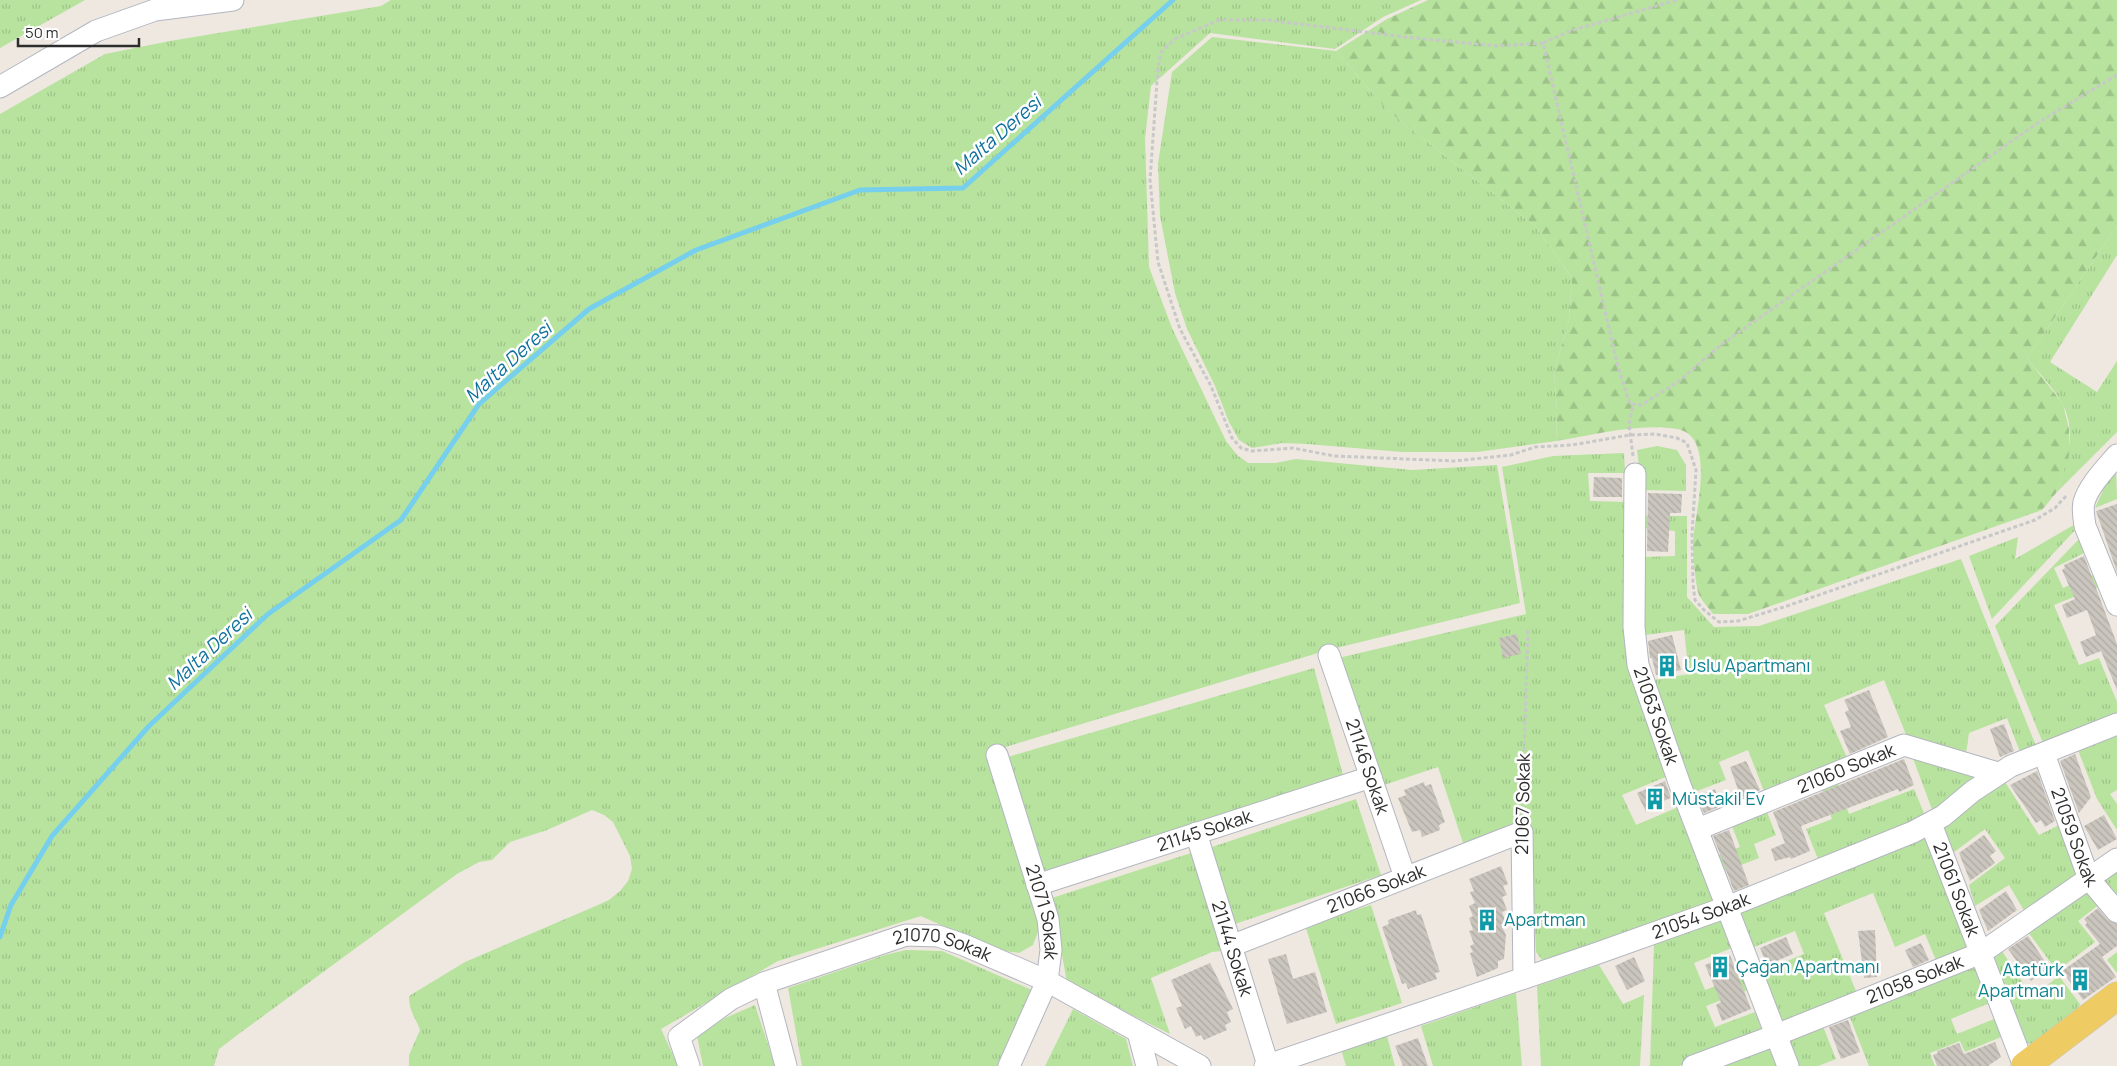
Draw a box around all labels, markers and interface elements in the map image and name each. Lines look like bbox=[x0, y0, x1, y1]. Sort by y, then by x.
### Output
scale bar bbox=[18, 15, 139, 47]
text: 50 m bbox=[25, 22, 59, 43]
water label: Malta Deresi bbox=[947, 88, 1049, 181]
water label: Malta Deresi bbox=[459, 314, 559, 408]
water label: Malta Deresi bbox=[160, 601, 260, 696]
building icon: Uslu Apartmanı bbox=[1654, 653, 1680, 679]
place label: Uslu Apartmanı bbox=[1684, 653, 1811, 677]
street label: 21063 Sokak bbox=[1628, 663, 1685, 769]
street label: 21146 Sokak bbox=[1341, 715, 1396, 818]
street label: 21060 Sokak bbox=[1793, 737, 1899, 798]
street label: 21067 Sokak bbox=[1509, 752, 1535, 855]
street label: 21059 Sokak bbox=[2046, 784, 2104, 892]
building icon: Müstakil Ev bbox=[1642, 786, 1668, 812]
place label: Müstakil Ev bbox=[1672, 786, 1765, 810]
street label: 21145 Sokak bbox=[1154, 803, 1256, 856]
street label: 21061 Sokak bbox=[1928, 838, 1986, 941]
street label: 21066 Sokak bbox=[1323, 858, 1430, 918]
street label: 21071 Sokak bbox=[1021, 861, 1064, 963]
street label: 21054 Sokak bbox=[1648, 886, 1754, 944]
street label: 21144 Sokak bbox=[1207, 897, 1259, 1000]
building icon: Apartman bbox=[1474, 907, 1500, 933]
place label: Apartman bbox=[1504, 907, 1586, 931]
street label: 21070 Sokak bbox=[889, 922, 996, 967]
street label: 21058 Sokak bbox=[1862, 948, 1967, 1009]
building icon: Çağan Apartmanı bbox=[1707, 954, 1733, 980]
place label: Çağan Apartmanı bbox=[1736, 954, 1880, 978]
place label: Atatürk Apartmanı bbox=[1978, 957, 2065, 1002]
building icon: Atatürk Apartmanı bbox=[2067, 967, 2093, 993]

